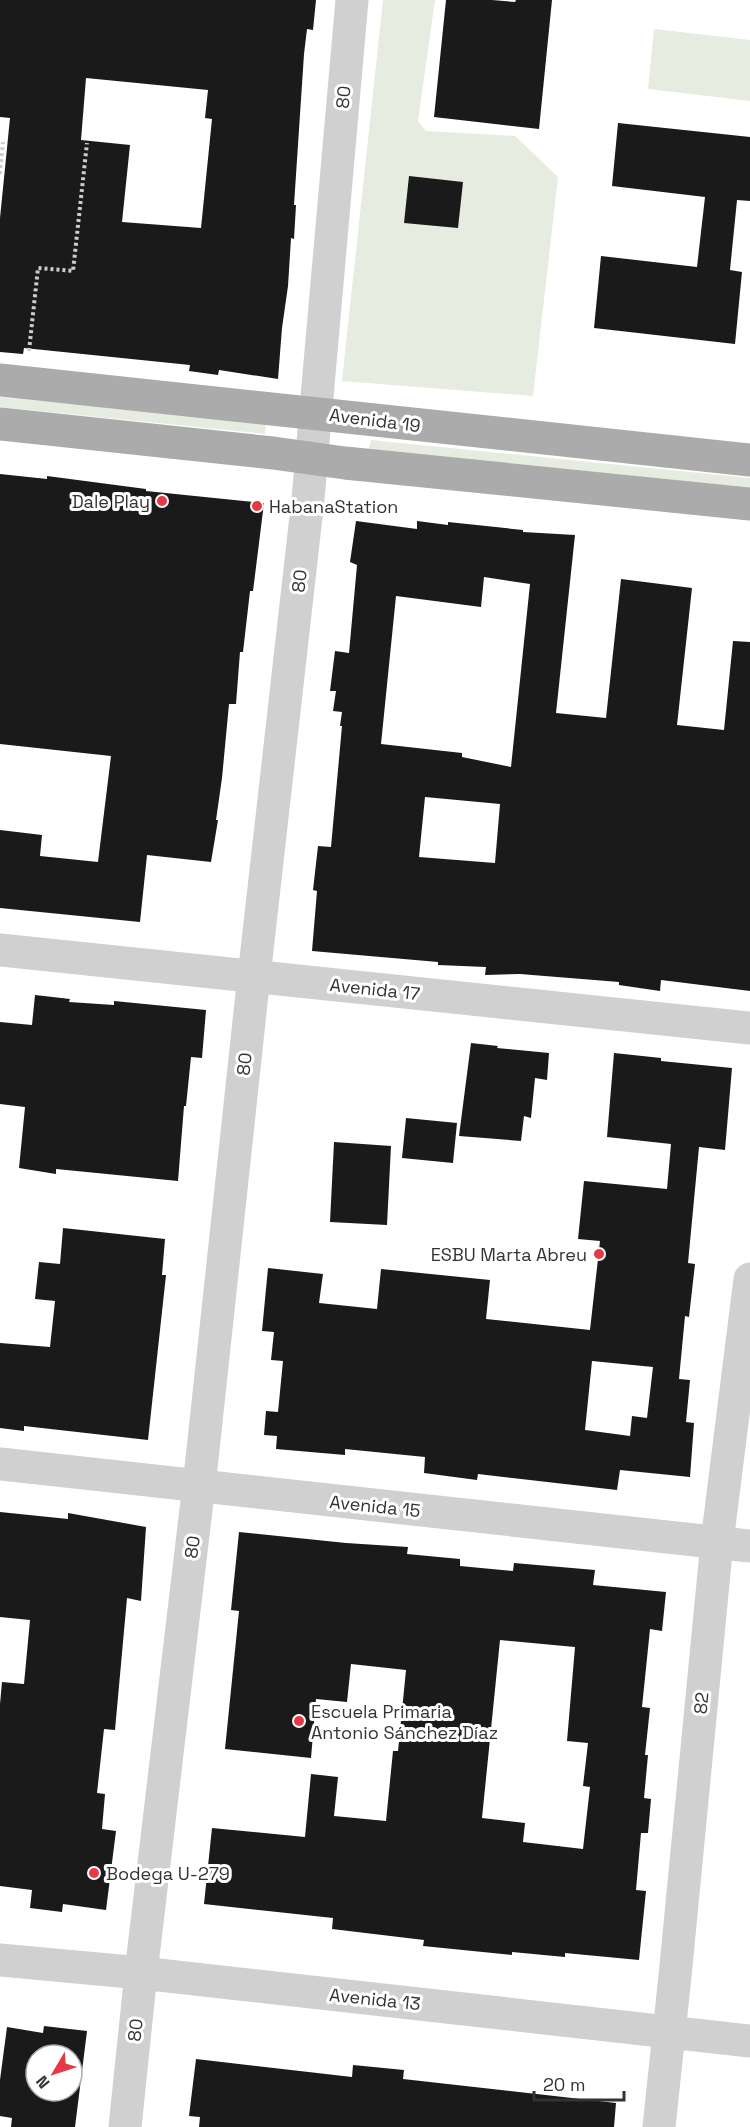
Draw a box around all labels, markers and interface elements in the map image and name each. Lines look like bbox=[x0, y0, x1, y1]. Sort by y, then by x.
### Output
street label: 80 bbox=[331, 85, 355, 109]
street label: Avenida 19 bbox=[328, 403, 422, 437]
place label: Dale Play bbox=[72, 490, 150, 513]
marker: Dale Play bbox=[155, 494, 169, 508]
place label: HabanaStation bbox=[269, 495, 398, 518]
marker: HabanaStation bbox=[250, 499, 264, 513]
street label: 80 bbox=[286, 568, 312, 594]
street label: Avenida 17 bbox=[329, 973, 421, 1005]
street label: 80 bbox=[231, 1051, 257, 1077]
place label: ESBU Marta Abreu bbox=[431, 1243, 587, 1266]
marker: ESBU Marta Abreu bbox=[592, 1247, 606, 1261]
street label: Avenida 15 bbox=[328, 1490, 422, 1522]
street label: 80 bbox=[179, 1534, 205, 1560]
street label: 82 bbox=[689, 1691, 713, 1715]
place label: Escuela Primaria Antonio Sánchez Díaz bbox=[311, 1700, 498, 1744]
marker: Escuela Primaria Antonio Sánchez Díaz bbox=[292, 1714, 306, 1728]
place label: Bodega U-279 bbox=[106, 1862, 230, 1885]
marker: Bodega U-279 bbox=[87, 1866, 101, 1880]
street label: Avenida 13 bbox=[328, 1983, 422, 2015]
street label: 80 bbox=[122, 2017, 148, 2043]
north arrow bbox=[24, 2043, 84, 2103]
scale bar bbox=[534, 2064, 624, 2102]
text: N bbox=[31, 2071, 54, 2093]
text: 20 m bbox=[543, 2073, 586, 2096]

